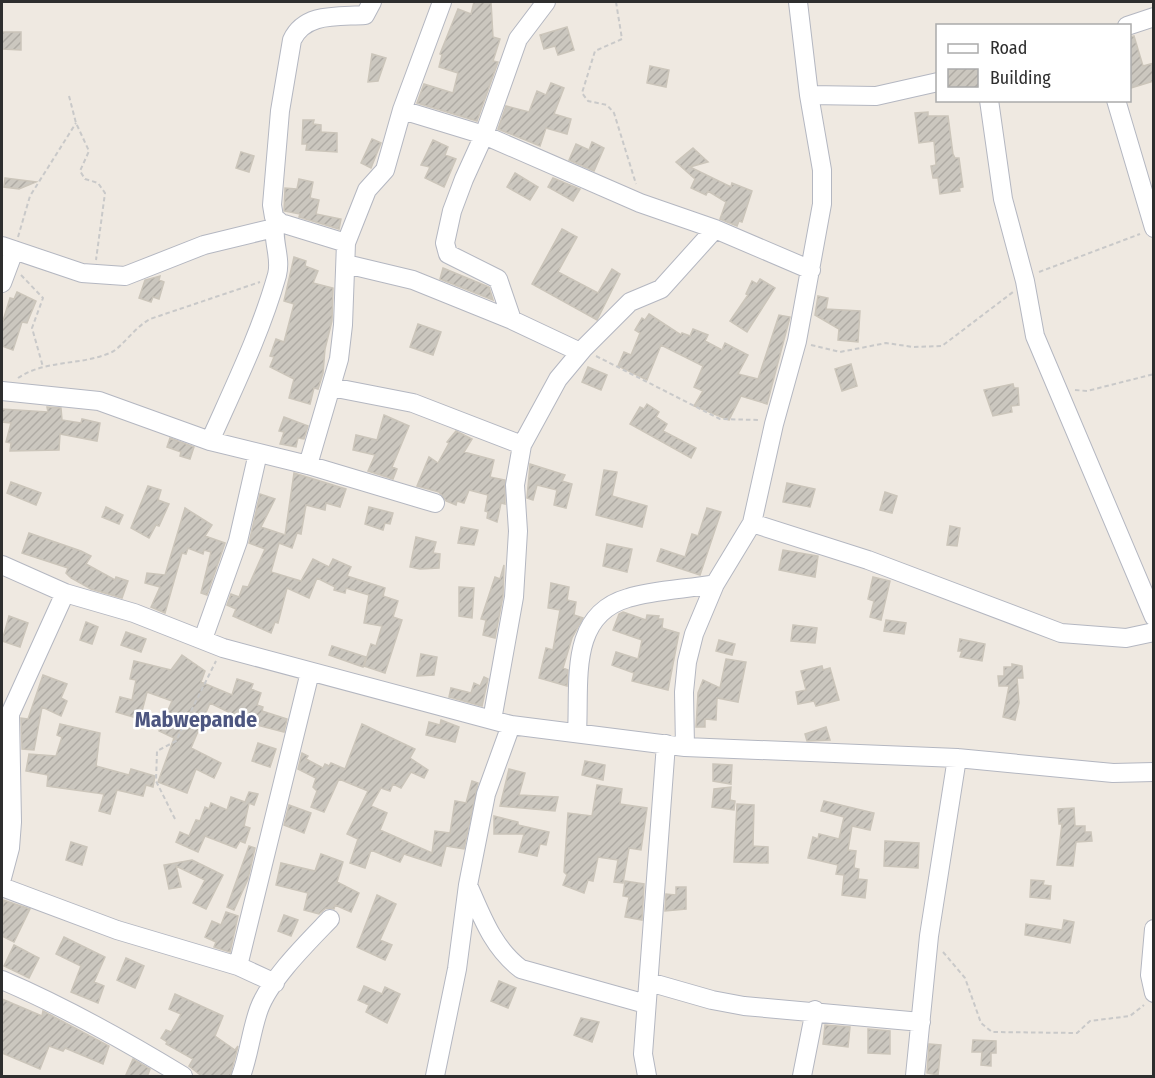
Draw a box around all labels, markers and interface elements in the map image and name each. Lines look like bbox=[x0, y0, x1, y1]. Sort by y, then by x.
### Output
legend bbox=[936, 24, 1131, 102]
text: Road bbox=[990, 37, 1027, 59]
text: Building bbox=[990, 67, 1051, 89]
district label: Mabwepande bbox=[135, 706, 257, 733]

